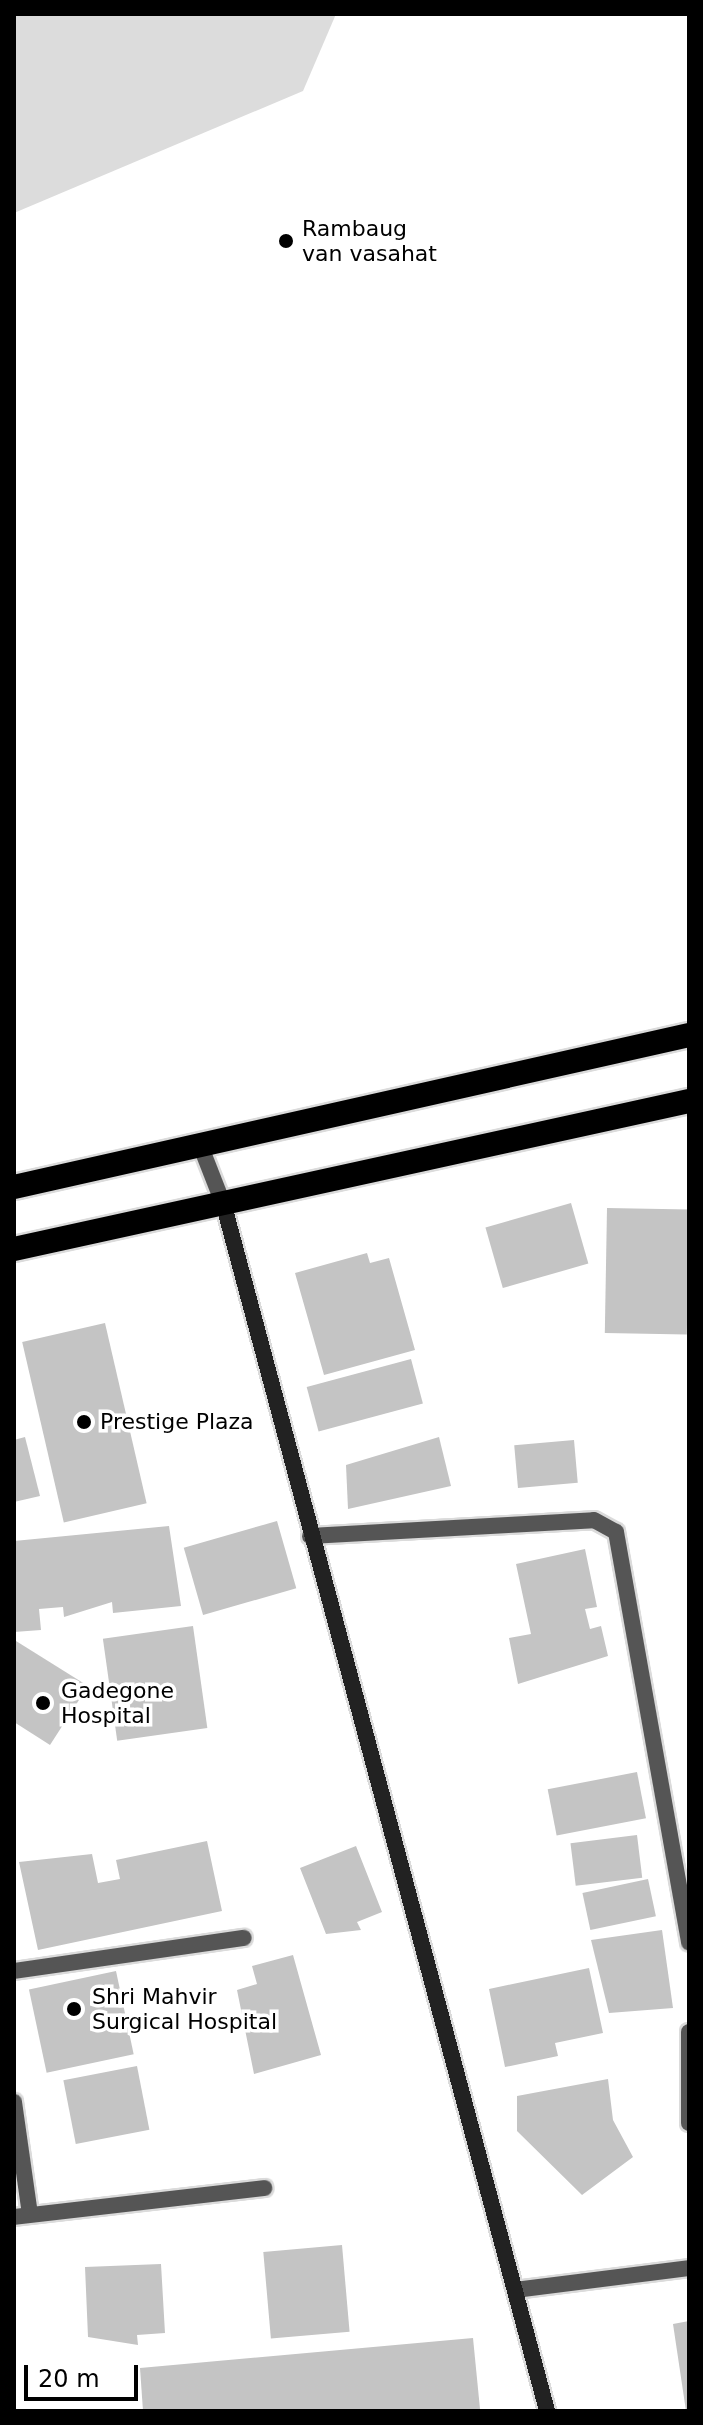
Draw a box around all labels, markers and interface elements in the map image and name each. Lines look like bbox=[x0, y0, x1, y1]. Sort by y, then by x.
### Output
place label: Rambaug van vasahat bbox=[302, 215, 437, 266]
marker: Rambaug van vasahat bbox=[277, 232, 295, 250]
place label: Prestige Plaza bbox=[100, 1409, 254, 1435]
marker: Prestige Plaza bbox=[75, 1413, 93, 1431]
place label: Gadegone Hospital bbox=[61, 1677, 174, 1728]
marker: Gadegone Hospital bbox=[32, 1692, 54, 1714]
place label: Shri Mahvir Surgical Hospital bbox=[92, 1983, 277, 2034]
marker: Shri Mahvir Surgical Hospital bbox=[63, 1998, 85, 2020]
scale bar bbox=[28, 2349, 142, 2399]
text: 20 m bbox=[38, 2365, 100, 2393]

